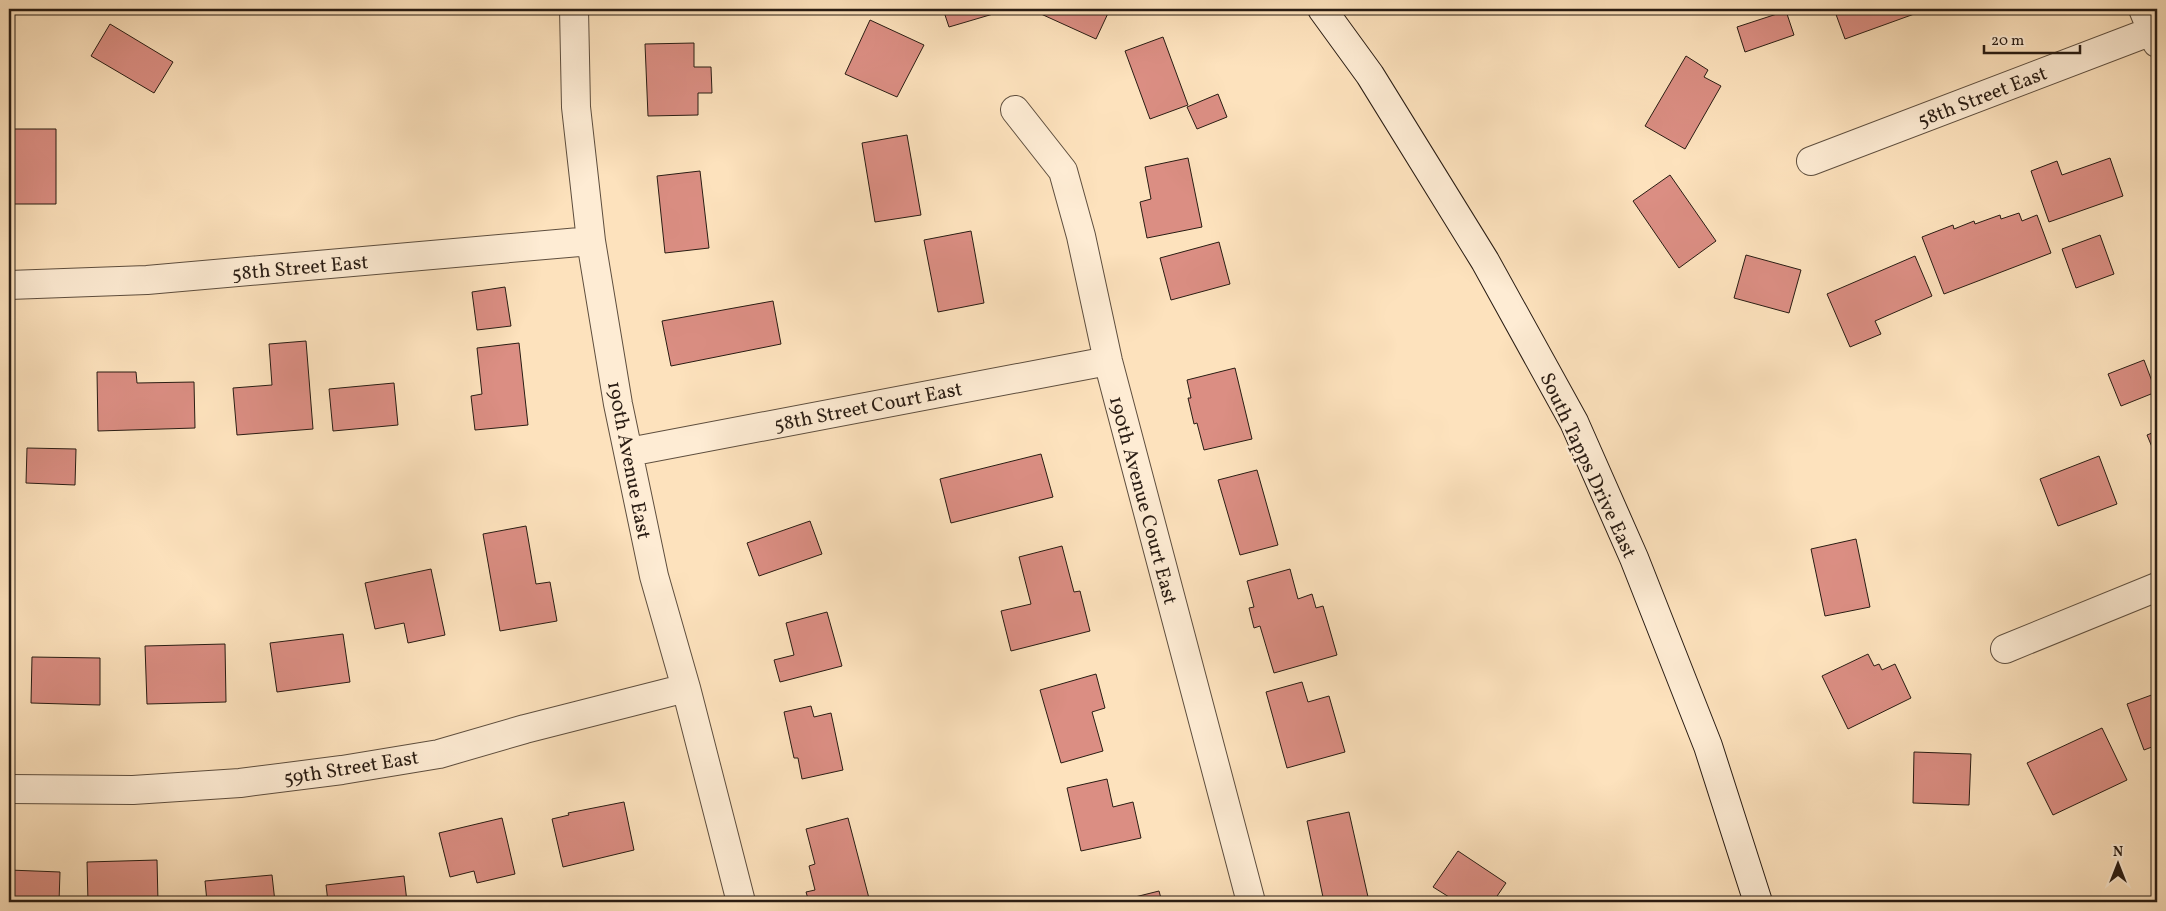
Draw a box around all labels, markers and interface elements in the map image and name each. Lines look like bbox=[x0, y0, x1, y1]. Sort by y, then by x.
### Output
scale bar bbox=[1984, 22, 2080, 54]
text: 20 m bbox=[1991, 31, 2024, 52]
street label: 58th Street East bbox=[1914, 60, 2052, 135]
street label: 58th Street East bbox=[231, 249, 369, 289]
street label: South Tapps Drive East bbox=[1532, 369, 1642, 563]
street label: 58th Street Court East bbox=[772, 376, 965, 440]
street label: 190th Avenue East bbox=[599, 379, 657, 542]
street label: 190th Avenue Court East bbox=[1101, 393, 1183, 608]
street label: 59th Street East bbox=[282, 744, 421, 793]
north arrow bbox=[2094, 838, 2144, 888]
text: N bbox=[2113, 843, 2123, 862]

